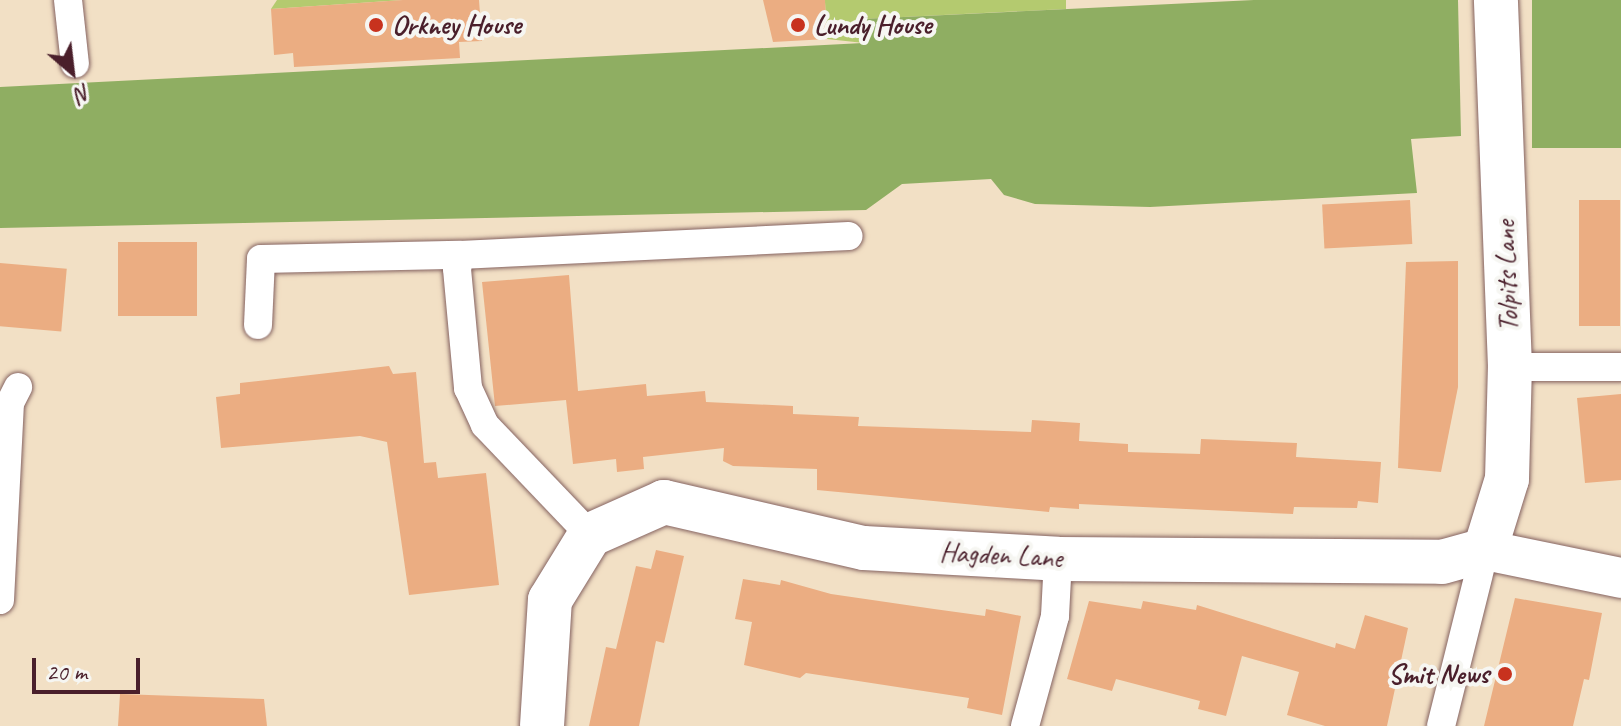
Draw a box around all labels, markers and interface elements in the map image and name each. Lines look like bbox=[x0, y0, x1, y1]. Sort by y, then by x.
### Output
place label: Orkney House bbox=[392, 8, 521, 42]
place label: Lundy House bbox=[814, 8, 931, 42]
marker: Orkney House bbox=[367, 16, 385, 34]
marker: Lundy House bbox=[789, 16, 807, 34]
north arrow bbox=[32, 32, 112, 112]
text: N bbox=[71, 78, 96, 109]
street label: Tolpits Lane bbox=[1488, 219, 1526, 333]
street label: Hagden Lane bbox=[939, 535, 1063, 575]
scale bar bbox=[36, 642, 144, 692]
text: 20 m bbox=[46, 657, 87, 687]
place label: Smit News bbox=[1386, 657, 1489, 691]
marker: Smit News bbox=[1496, 665, 1514, 683]

